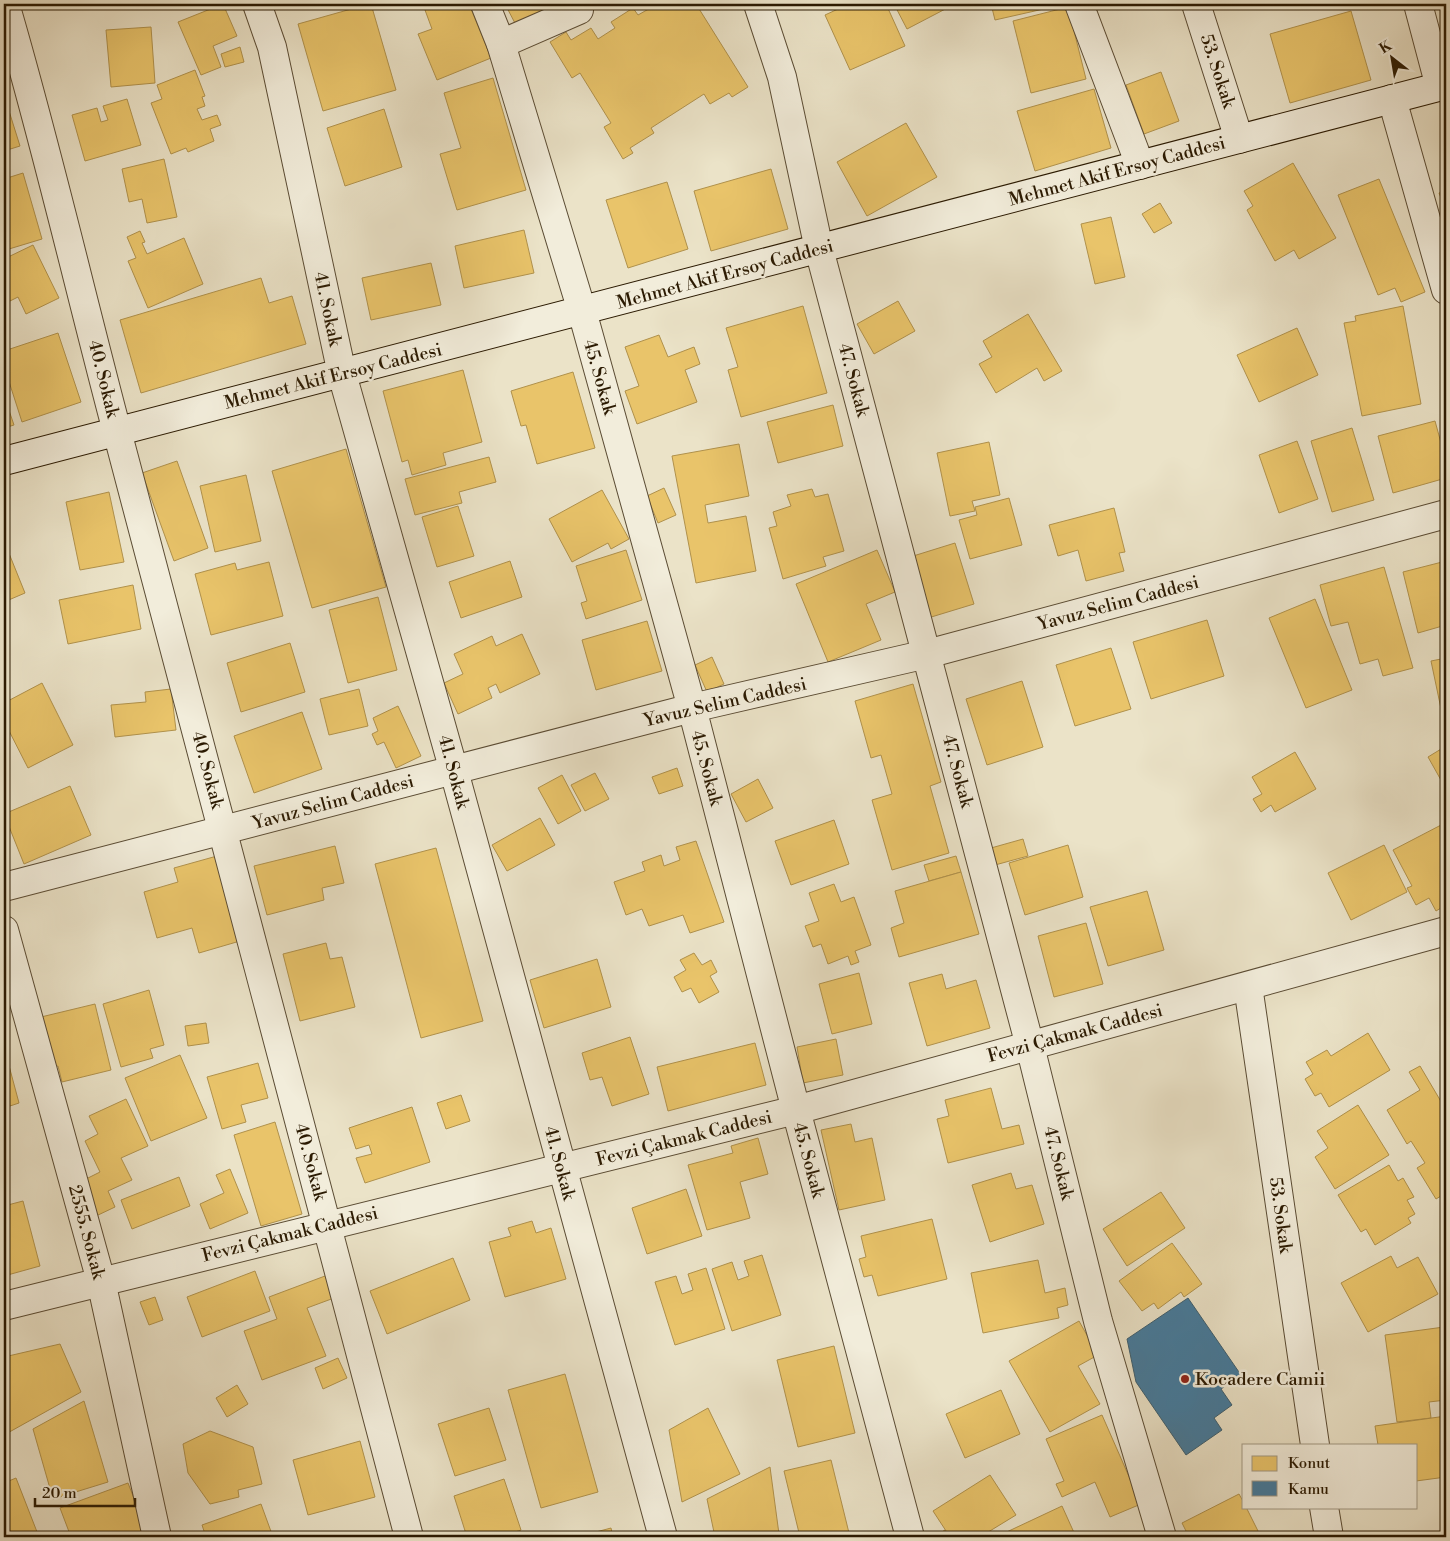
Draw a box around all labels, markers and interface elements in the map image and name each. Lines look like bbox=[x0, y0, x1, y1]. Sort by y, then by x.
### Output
street label: 53. Sokak bbox=[1195, 31, 1241, 113]
north arrow bbox=[1368, 32, 1418, 82]
text: K bbox=[1376, 37, 1396, 58]
street label: Mehmet Akif Ersoy Caddesi bbox=[1006, 131, 1228, 212]
street label: Mehmet Akif Ersoy Caddesi bbox=[614, 234, 836, 315]
street label: 41. Sokak bbox=[308, 270, 347, 350]
street label: 45. Sokak bbox=[578, 337, 622, 419]
street label: 40. Sokak bbox=[83, 338, 125, 422]
street label: Mehmet Akif Ersoy Caddesi bbox=[222, 338, 444, 415]
street label: 47. Sokak bbox=[833, 341, 875, 421]
street label: Yavuz Selim Caddesi bbox=[1034, 571, 1202, 636]
street label: Yavuz Selim Caddesi bbox=[640, 673, 809, 733]
street label: 45. Sokak bbox=[685, 728, 728, 810]
street label: 40. Sokak bbox=[186, 729, 229, 813]
street label: 47. Sokak bbox=[937, 732, 979, 812]
street label: 41. Sokak bbox=[433, 733, 475, 813]
street label: Yavuz Selim Caddesi bbox=[249, 770, 417, 835]
street label: Fevzi Çakmak Caddesi bbox=[985, 999, 1165, 1068]
street label: Fevzi Çakmak Caddesi bbox=[594, 1105, 775, 1171]
street label: 45. Sokak bbox=[787, 1120, 830, 1202]
street label: 40. Sokak bbox=[289, 1121, 332, 1205]
street label: 41. Sokak bbox=[539, 1124, 581, 1204]
street label: 47. Sokak bbox=[1038, 1124, 1079, 1204]
street label: 53. Sokak bbox=[1264, 1176, 1297, 1256]
street label: 2555. Sokak bbox=[63, 1182, 111, 1283]
street label: Fevzi Çakmak Caddesi bbox=[200, 1201, 381, 1267]
place label: Kocadere Camii bbox=[1195, 1368, 1325, 1391]
marker: Kocadere Camii bbox=[1179, 1373, 1191, 1385]
legend bbox=[1242, 1444, 1418, 1508]
text: Konut bbox=[1288, 1454, 1331, 1473]
scale bar bbox=[35, 1476, 135, 1508]
text: Kamu bbox=[1288, 1480, 1329, 1499]
text: 20 m bbox=[42, 1484, 77, 1503]

